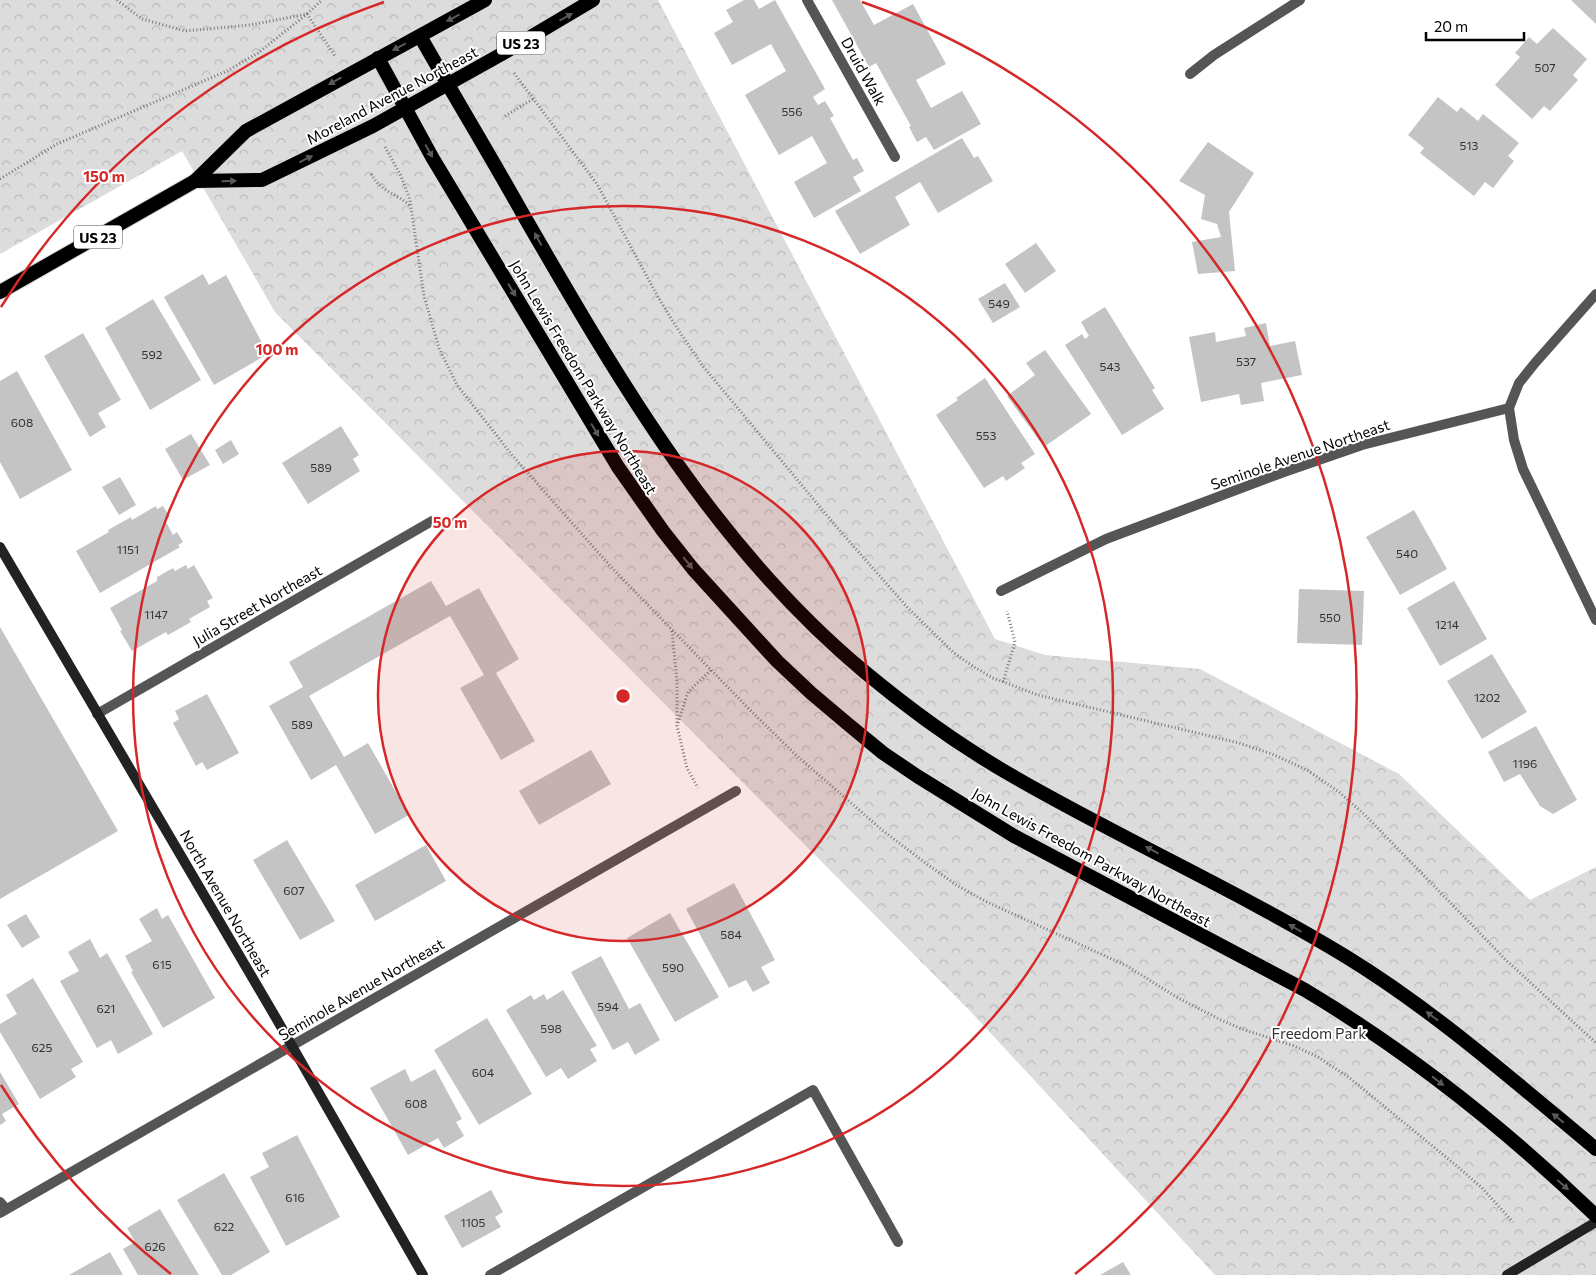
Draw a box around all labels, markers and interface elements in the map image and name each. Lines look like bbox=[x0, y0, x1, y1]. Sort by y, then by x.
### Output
scale bar bbox=[1426, 10, 1524, 42]
one-way arrow bbox=[559, 12, 572, 21]
one-way arrow bbox=[445, 14, 460, 22]
text: 20 m bbox=[1434, 17, 1468, 35]
road number: US 23 bbox=[497, 32, 545, 54]
street label: Druid Walk bbox=[838, 34, 890, 108]
street label: Moreland Avenue Northeast bbox=[303, 42, 481, 148]
one-way arrow bbox=[392, 43, 406, 51]
house number: 507 bbox=[1534, 60, 1556, 74]
one-way arrow bbox=[328, 77, 343, 85]
house number: 556 bbox=[781, 104, 803, 118]
house number: 513 bbox=[1460, 138, 1479, 152]
one-way arrow bbox=[425, 143, 433, 158]
one-way arrow bbox=[299, 155, 313, 163]
text: 150 m bbox=[83, 167, 125, 185]
one-way arrow bbox=[221, 176, 237, 184]
road number: US 23 bbox=[74, 226, 122, 248]
one-way arrow bbox=[533, 232, 542, 245]
street label: John Lewis Freedom Parkway Northeast bbox=[507, 257, 661, 497]
one-way arrow bbox=[507, 284, 516, 297]
house number: 549 bbox=[988, 296, 1010, 310]
text: 100 m bbox=[256, 340, 298, 358]
house number: 592 bbox=[142, 347, 163, 361]
house number: 537 bbox=[1236, 354, 1256, 368]
house number: 543 bbox=[1100, 359, 1121, 373]
house number: 608 bbox=[11, 415, 33, 429]
street label: Seminole Avenue Northeast bbox=[1208, 415, 1392, 493]
one-way arrow bbox=[590, 423, 600, 436]
house number: 553 bbox=[976, 428, 996, 442]
house number: 589 bbox=[310, 460, 332, 474]
text: 50 m bbox=[433, 513, 467, 531]
house number: 1151 bbox=[117, 542, 139, 556]
house number: 540 bbox=[1396, 546, 1418, 560]
one-way arrow bbox=[683, 556, 694, 569]
street label: Julia Street Northeast bbox=[189, 561, 325, 649]
house number: 1147 bbox=[144, 607, 168, 621]
house number: 550 bbox=[1319, 610, 1341, 624]
house number: 1214 bbox=[1435, 617, 1459, 631]
centre of rings bbox=[614, 687, 632, 705]
house number: 1202 bbox=[1474, 690, 1500, 704]
house number: 589 bbox=[291, 717, 313, 731]
house number: 1196 bbox=[1513, 756, 1537, 770]
street label: John Lewis Freedom Parkway Northeast bbox=[970, 784, 1214, 930]
street label: North Avenue Northeast bbox=[177, 826, 275, 980]
one-way arrow bbox=[1145, 846, 1160, 854]
house number: 607 bbox=[283, 883, 305, 897]
one-way arrow bbox=[1289, 923, 1302, 932]
house number: 584 bbox=[720, 927, 742, 941]
street label: Seminole Avenue Northeast bbox=[275, 934, 447, 1044]
house number: 615 bbox=[152, 957, 172, 971]
house number: 590 bbox=[662, 960, 684, 974]
house number: 594 bbox=[597, 999, 619, 1013]
house number: 621 bbox=[96, 1001, 116, 1015]
one-way arrow bbox=[1425, 1011, 1439, 1021]
house number: 598 bbox=[540, 1021, 562, 1035]
park label: Freedom Park bbox=[1272, 1024, 1366, 1042]
house number: 625 bbox=[32, 1040, 52, 1054]
house number: 604 bbox=[472, 1065, 494, 1079]
one-way arrow bbox=[1431, 1076, 1444, 1087]
house number: 608 bbox=[405, 1096, 427, 1110]
one-way arrow bbox=[1552, 1112, 1565, 1123]
one-way arrow bbox=[1556, 1179, 1569, 1190]
house number: 616 bbox=[285, 1190, 305, 1204]
house number: 1105 bbox=[461, 1215, 486, 1229]
house number: 622 bbox=[214, 1219, 235, 1233]
house number: 626 bbox=[144, 1239, 166, 1253]

